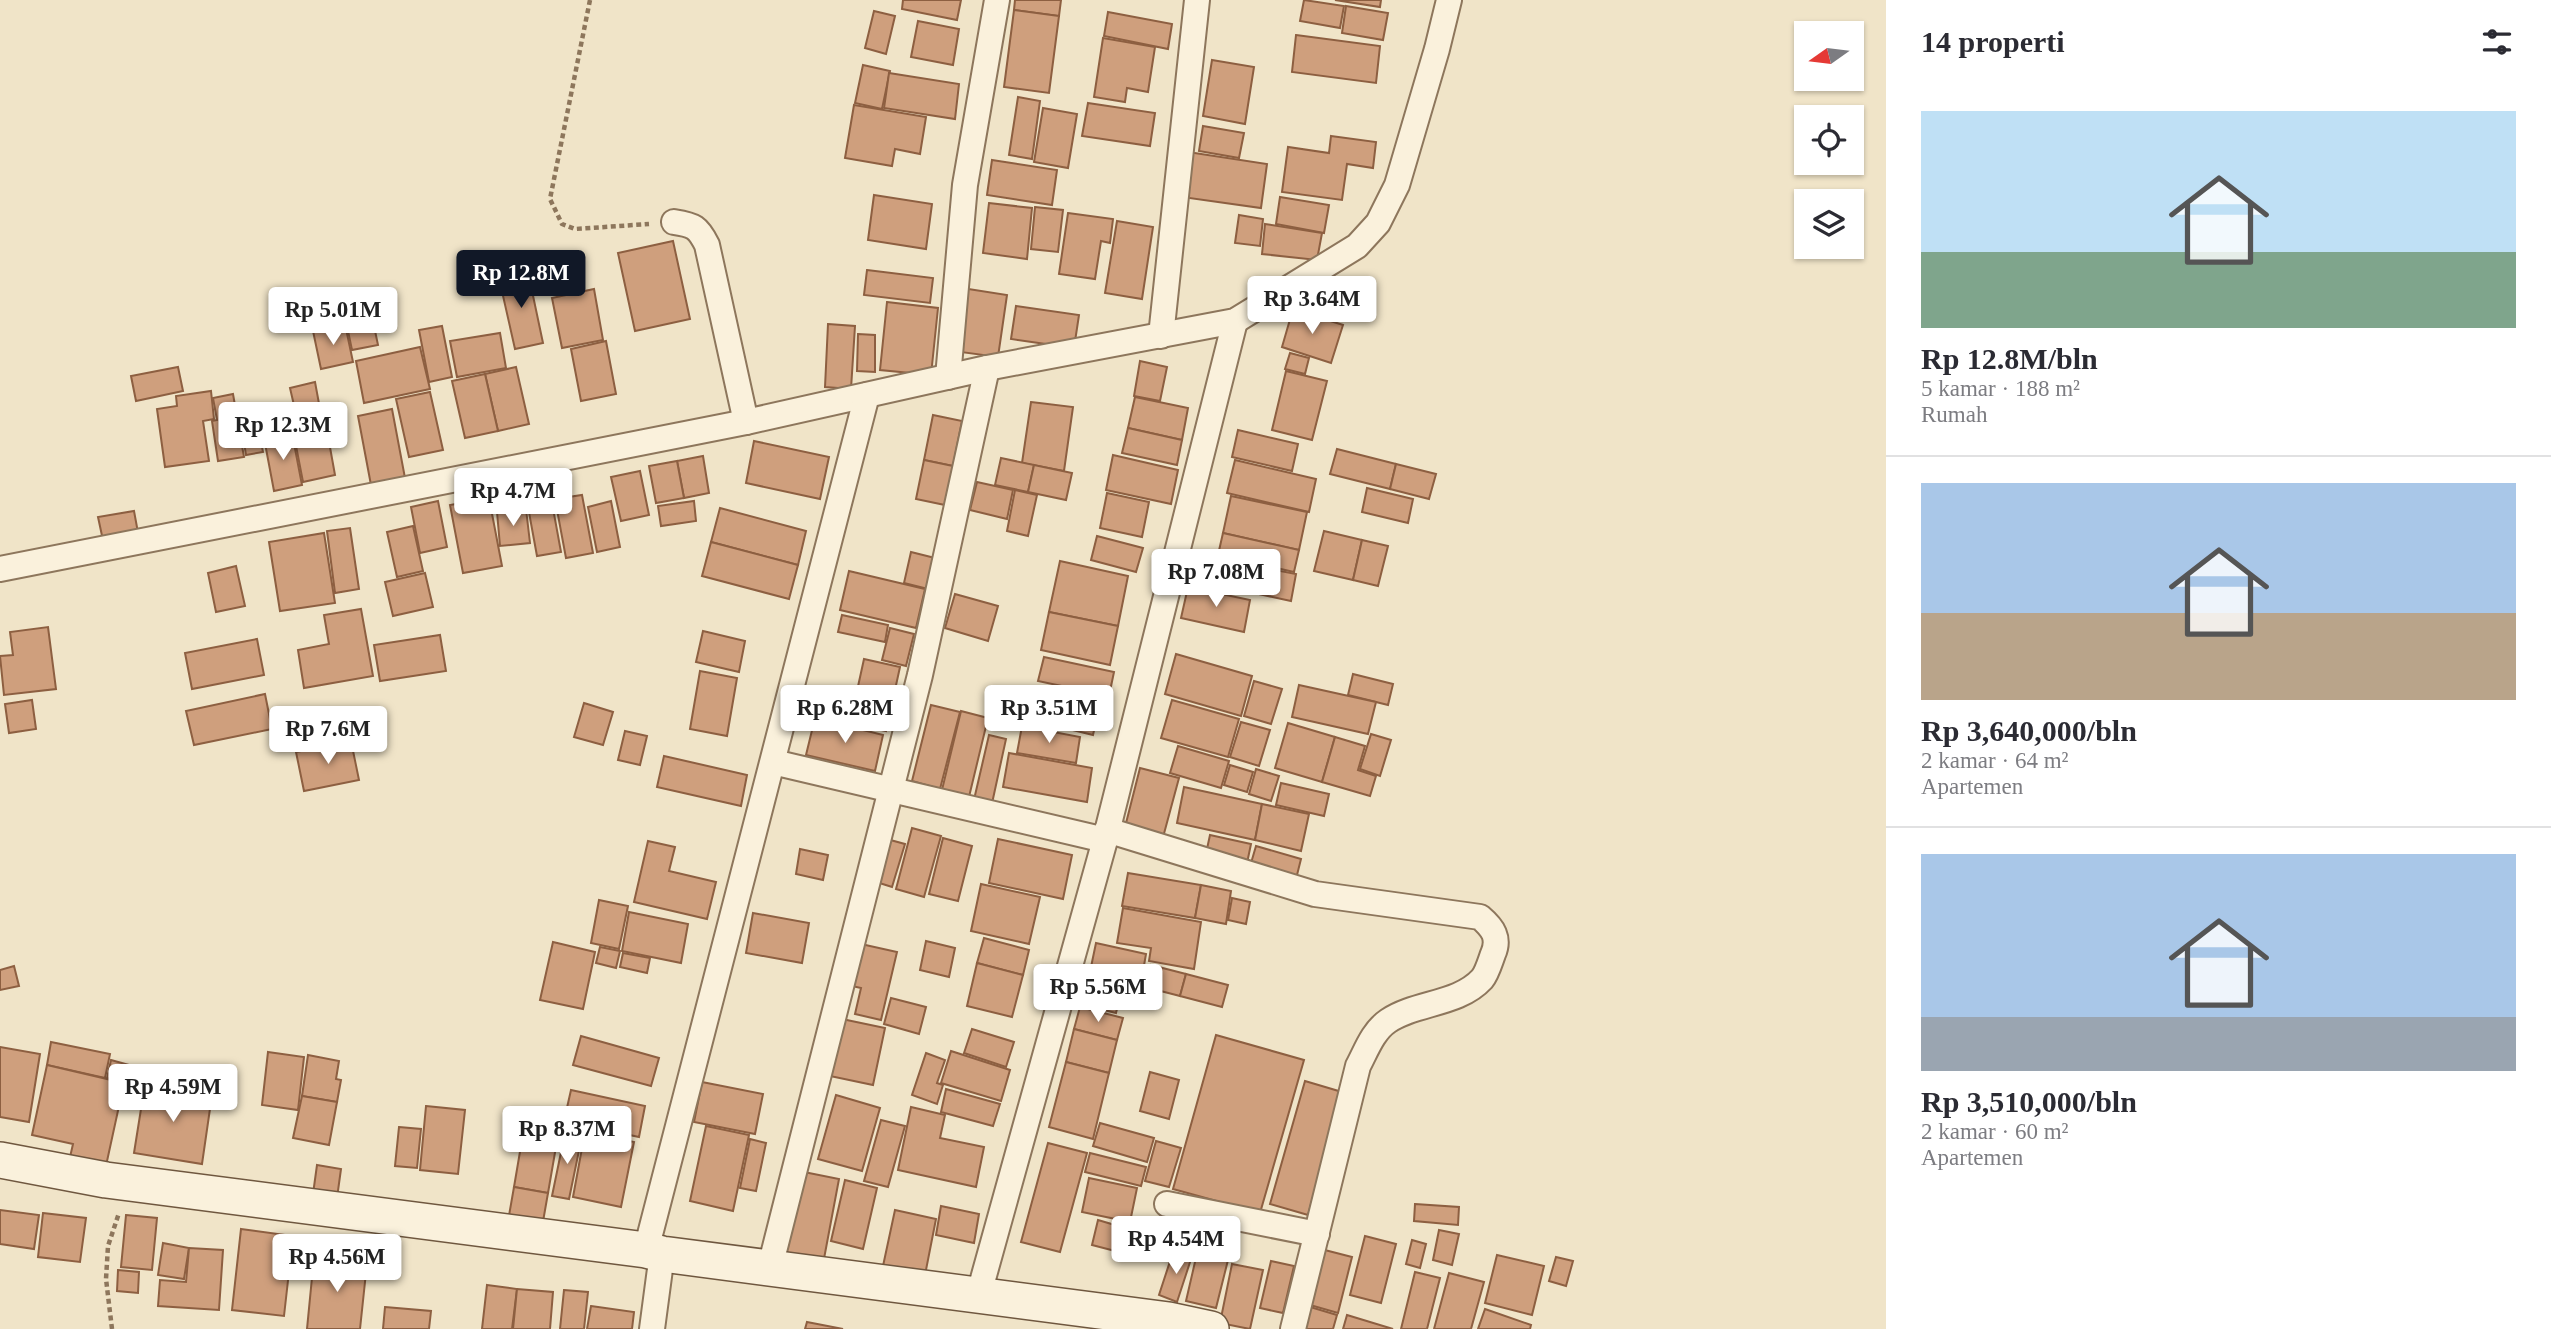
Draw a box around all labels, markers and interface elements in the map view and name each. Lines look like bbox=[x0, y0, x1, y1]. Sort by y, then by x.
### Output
north arrow bbox=[1794, 21, 1864, 91]
map controls bbox=[1794, 21, 1864, 259]
icon: filters bbox=[2478, 23, 2516, 61]
text: 14 properti bbox=[1921, 25, 2065, 58]
button: locate bbox=[1794, 105, 1864, 175]
icon: home bbox=[2156, 157, 2282, 283]
button: layers bbox=[1794, 189, 1864, 259]
pin: Rp 12.8M bbox=[449, 250, 593, 310]
text: Rp 12.8M bbox=[472, 260, 570, 285]
pin: Rp 3.64M bbox=[1240, 276, 1384, 336]
text: Rp 3.64M bbox=[1263, 286, 1361, 311]
pin: Rp 5.01M bbox=[261, 288, 405, 347]
text: Rp 5.01M bbox=[284, 297, 382, 322]
text: Rp 12.8M/bln bbox=[1921, 342, 2098, 375]
text: 5 kamar · 188 m² bbox=[1921, 376, 2080, 401]
pin: Rp 12.3M bbox=[211, 402, 355, 462]
text: Rumah bbox=[1921, 402, 1987, 427]
text: Rp 12.3M bbox=[234, 412, 332, 437]
pin: Rp 4.7M bbox=[448, 468, 578, 528]
text: Rp 4.7M bbox=[470, 478, 556, 503]
icon: home bbox=[2156, 529, 2282, 655]
pin: Rp 7.08M bbox=[1144, 550, 1288, 609]
text: Rp 7.08M bbox=[1167, 559, 1265, 584]
pin: Rp 6.28M bbox=[773, 686, 917, 745]
pin: Rp 3.51M bbox=[977, 686, 1121, 745]
text: Rp 6.28M bbox=[796, 695, 894, 720]
text: Rp 3.51M bbox=[1000, 695, 1098, 720]
pin: Rp 7.6M bbox=[263, 706, 393, 766]
text: Rp 3,640,000/bln bbox=[1921, 714, 2137, 747]
text: Rp 7.6M bbox=[285, 716, 371, 741]
text: 2 kamar · 64 m² bbox=[1921, 748, 2068, 773]
text: Apartemen bbox=[1921, 774, 2023, 799]
icon: home bbox=[2156, 900, 2282, 1026]
pin: Rp 5.56M bbox=[1026, 964, 1170, 1024]
text: Rp 5.56M bbox=[1049, 974, 1147, 999]
pin: Rp 4.59M bbox=[101, 1064, 245, 1124]
text: Rp 4.59M bbox=[124, 1074, 222, 1099]
text: Rp 3,510,000/bln bbox=[1921, 1085, 2137, 1118]
pin: Rp 8.37M bbox=[495, 1106, 639, 1166]
text: Rp 8.37M bbox=[518, 1116, 616, 1141]
text: 2 kamar · 60 m² bbox=[1921, 1119, 2068, 1144]
text: Apartemen bbox=[1921, 1145, 2023, 1170]
pin: Rp 4.54M bbox=[1104, 1216, 1248, 1276]
text: Rp 4.54M bbox=[1127, 1226, 1225, 1251]
pin: Rp 4.56M bbox=[265, 1234, 409, 1294]
text: Rp 4.56M bbox=[288, 1244, 386, 1269]

